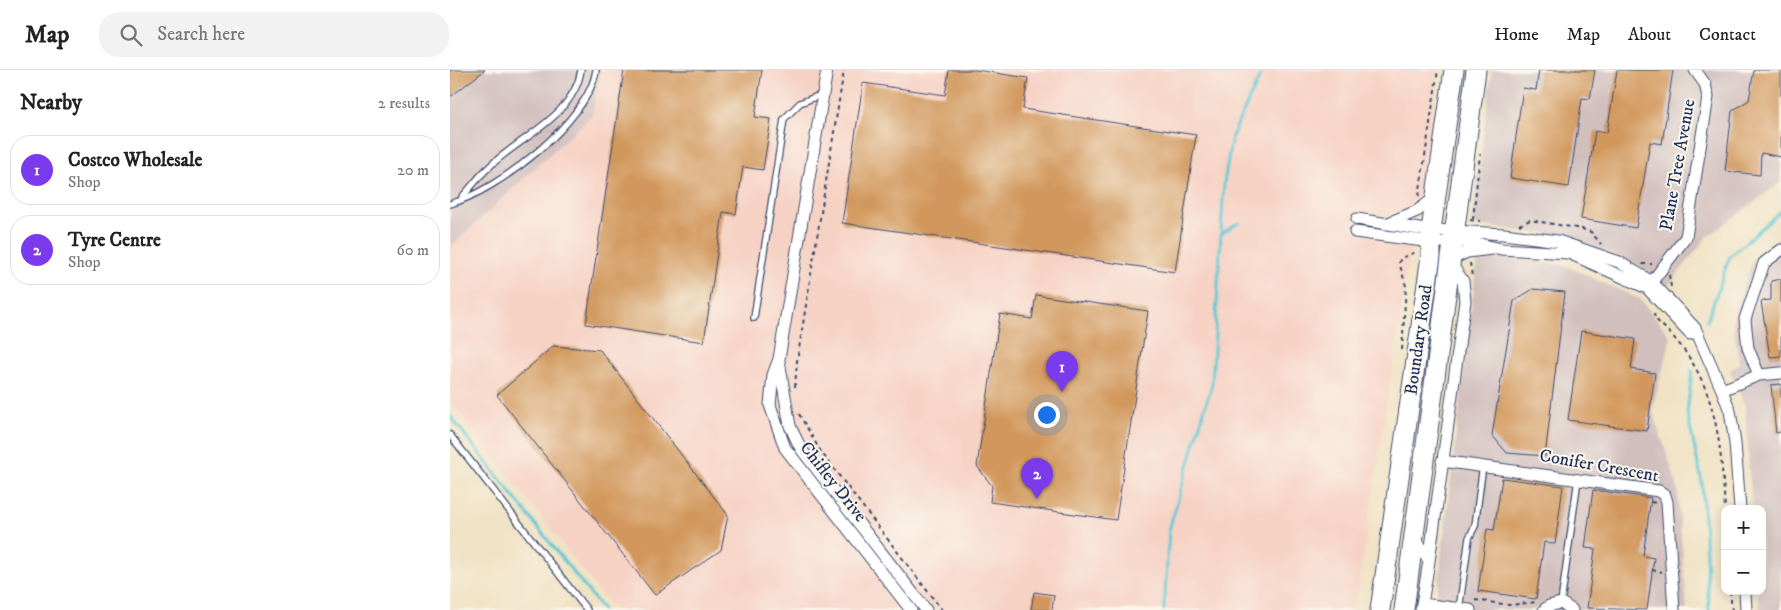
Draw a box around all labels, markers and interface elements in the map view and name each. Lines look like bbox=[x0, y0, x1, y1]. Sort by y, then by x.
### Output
search box bbox=[99, 12, 449, 57]
text: Map bbox=[25, 20, 69, 50]
icon: search bbox=[117, 21, 145, 49]
text: Search here bbox=[157, 23, 245, 46]
text: Home bbox=[1494, 24, 1539, 46]
text: Map bbox=[1567, 24, 1600, 46]
text: About bbox=[1628, 24, 1671, 46]
text: Contact bbox=[1699, 24, 1756, 46]
text: Nearby bbox=[20, 90, 82, 116]
text: 2 results bbox=[378, 93, 430, 113]
street label: Plane Tree Avenue bbox=[1656, 97, 1700, 233]
text: Costco Wholesale bbox=[68, 149, 202, 172]
text: 1 bbox=[34, 160, 40, 180]
text: 20 m bbox=[397, 160, 429, 180]
text: Shop bbox=[68, 172, 101, 192]
text: Tyre Centre bbox=[68, 229, 161, 252]
text: 2 bbox=[33, 240, 41, 260]
text: 60 m bbox=[397, 240, 429, 260]
text: Shop bbox=[68, 252, 101, 272]
street label: Boundary Road bbox=[1400, 283, 1438, 397]
pin: 1 bbox=[1046, 351, 1078, 392]
your location bbox=[1034, 402, 1060, 428]
street label: Chifley Drive bbox=[795, 437, 871, 527]
street label: Conifer Crescent bbox=[1538, 445, 1661, 487]
pin: 2 bbox=[1021, 458, 1053, 499]
map controls bbox=[1721, 505, 1766, 595]
button: + bbox=[1721, 505, 1766, 550]
button: − bbox=[1721, 550, 1766, 595]

